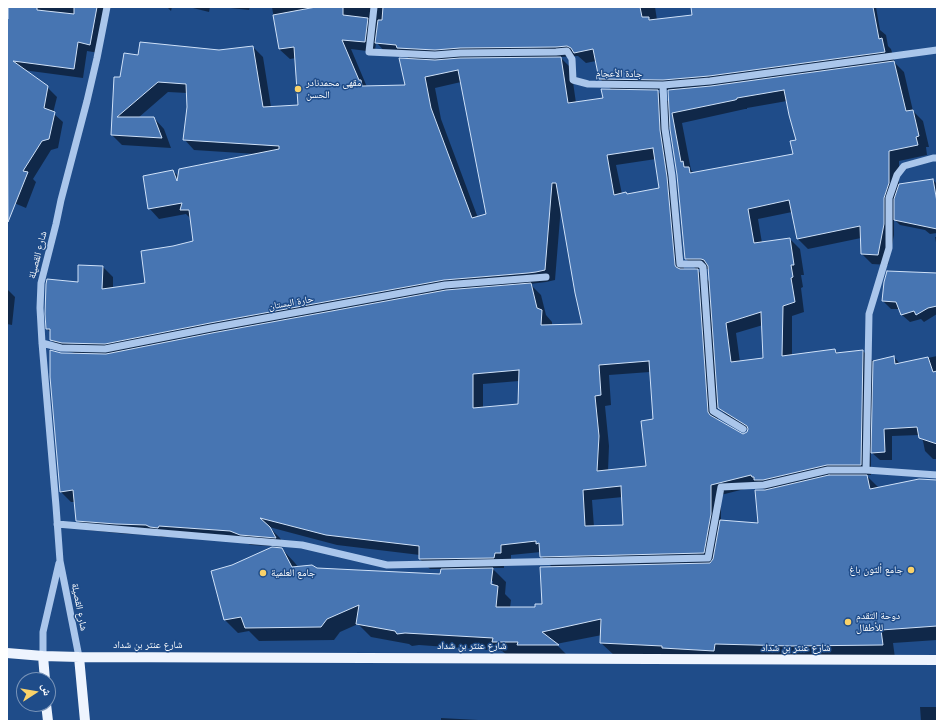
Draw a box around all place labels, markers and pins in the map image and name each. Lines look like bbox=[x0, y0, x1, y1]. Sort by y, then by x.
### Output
place label: مقهى محمدنادر الحسن bbox=[306, 77, 361, 100]
marker: مقهى محمدنادر الحسن bbox=[293, 84, 303, 94]
place label: جامع ألتون باغ bbox=[849, 564, 903, 576]
marker: جامع ألتون باغ bbox=[906, 565, 916, 575]
place label: جامع العلمية bbox=[271, 567, 315, 579]
marker: جامع العلمية bbox=[258, 568, 268, 578]
place label: دوحة التقدم للأطفال bbox=[856, 610, 900, 634]
marker: دوحة التقدم للأطفال bbox=[843, 617, 853, 627]

